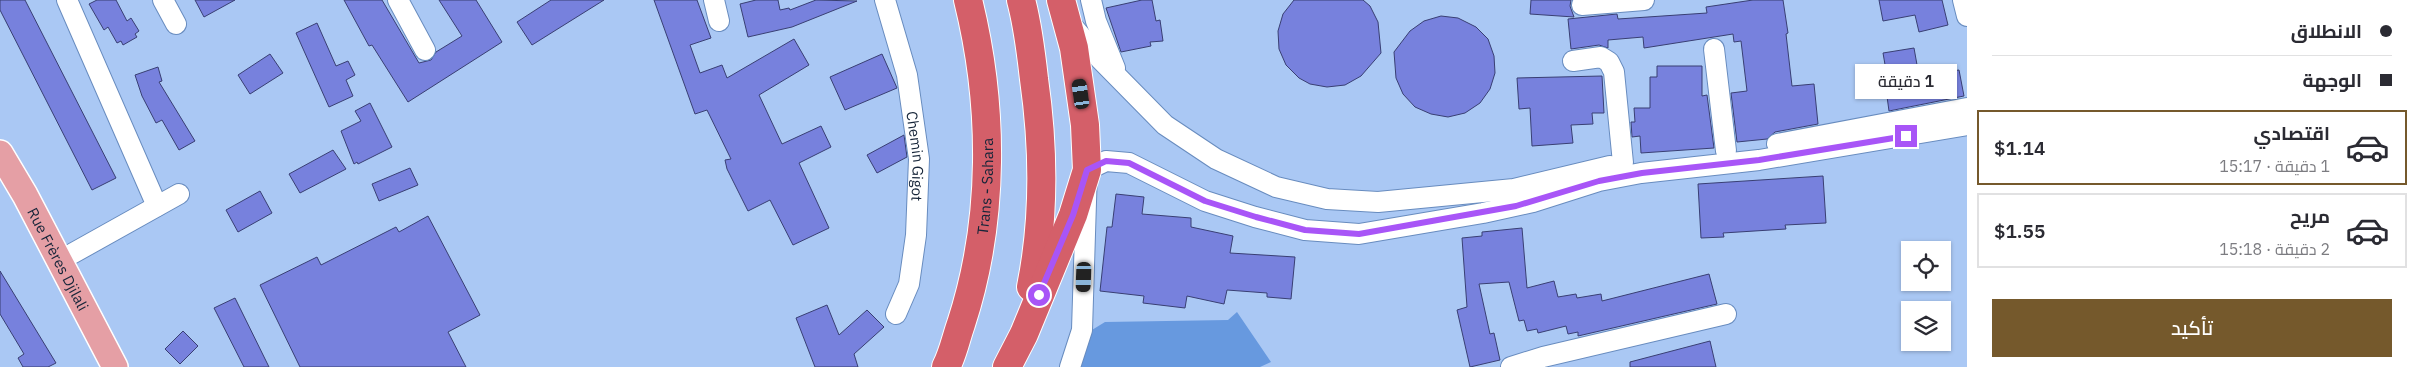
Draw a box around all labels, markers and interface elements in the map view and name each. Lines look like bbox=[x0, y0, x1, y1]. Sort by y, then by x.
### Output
text: الانطلاق bbox=[2291, 19, 2362, 43]
callout: 1 دقيقة bbox=[1855, 64, 1957, 98]
text: الوجهة bbox=[2302, 68, 2362, 92]
text: 1 دقيقة bbox=[1878, 71, 1934, 91]
car bbox=[1071, 78, 1090, 110]
street label: Chemin Gigot bbox=[903, 110, 929, 202]
text: اقتصادي bbox=[2254, 121, 2330, 145]
route end bbox=[1895, 125, 1917, 147]
icon: car bbox=[2345, 125, 2390, 170]
text: $1.14 bbox=[1994, 136, 2045, 160]
street label: Trans - Sahara bbox=[972, 138, 997, 236]
text: 1 دقيقة · 15:17 bbox=[2219, 156, 2330, 176]
street label: Rue Frères Djilali bbox=[24, 204, 93, 314]
text: مريح bbox=[2290, 204, 2330, 228]
icon: car bbox=[2345, 208, 2390, 253]
text: $1.55 bbox=[1994, 219, 2045, 243]
text: 2 دقيقة · 15:18 bbox=[2219, 239, 2330, 259]
map controls bbox=[1901, 241, 1951, 351]
button: locate bbox=[1901, 241, 1951, 291]
car bbox=[1075, 262, 1092, 292]
route start bbox=[1028, 284, 1050, 306]
button: تأكيد bbox=[1992, 299, 2392, 357]
button: layers bbox=[1901, 301, 1951, 351]

